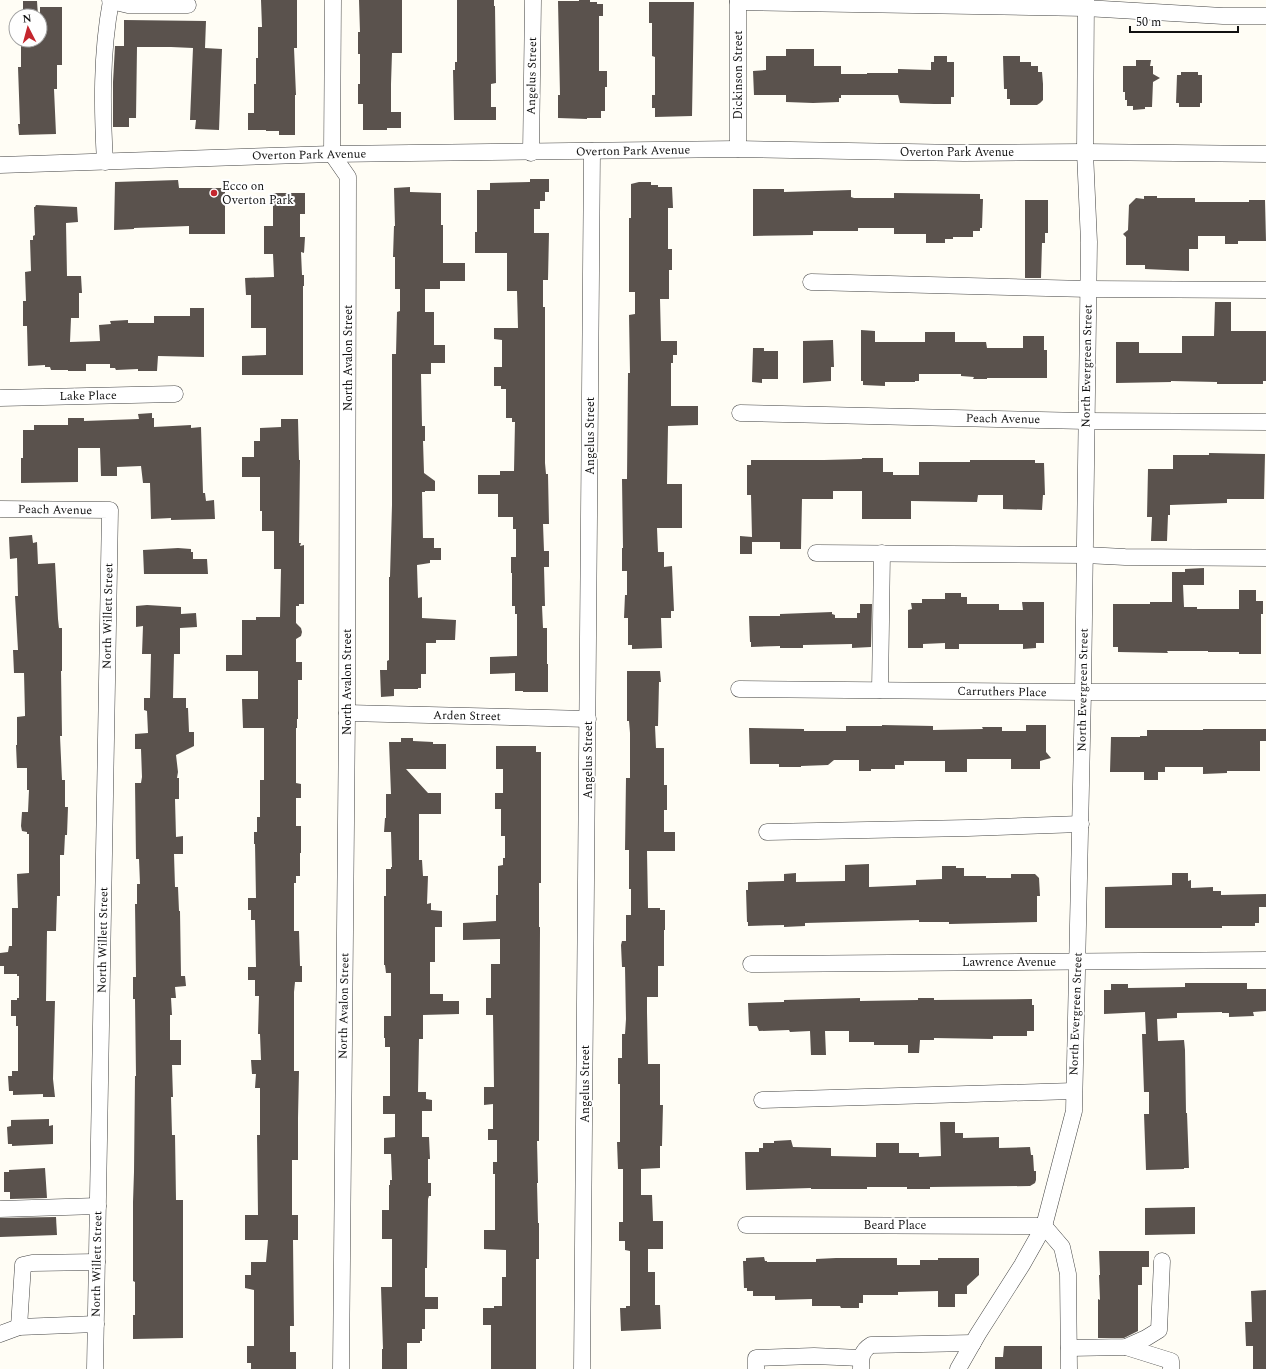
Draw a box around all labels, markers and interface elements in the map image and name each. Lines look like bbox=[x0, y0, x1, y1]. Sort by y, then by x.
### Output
north arrow bbox=[8, 8, 48, 48]
scale bar bbox=[1130, 8, 1238, 34]
text: N bbox=[22, 10, 32, 27]
text: 50 m bbox=[1136, 13, 1161, 32]
street label: Dickinson Street bbox=[729, 30, 748, 120]
street label: Angelus Street bbox=[522, 37, 542, 115]
street label: Overton Park Avenue bbox=[576, 141, 691, 161]
street label: Overton Park Avenue bbox=[900, 143, 1014, 162]
street label: Overton Park Avenue bbox=[252, 145, 367, 165]
place label: Ecco on Overton Park bbox=[222, 177, 294, 210]
marker: Ecco on Overton Park bbox=[209, 188, 219, 198]
street label: North Evergreen Street bbox=[1076, 304, 1098, 428]
street label: North Avalon Street bbox=[339, 305, 358, 411]
street label: Lake Place bbox=[59, 386, 117, 406]
street label: Angelus Street bbox=[581, 397, 600, 475]
street label: Peach Avenue bbox=[966, 409, 1041, 429]
street label: Peach Avenue bbox=[18, 500, 93, 520]
street label: North Willett Street bbox=[98, 563, 118, 669]
street label: North Evergreen Street bbox=[1072, 628, 1094, 752]
street label: North Avalon Street bbox=[338, 629, 357, 735]
street label: Carruthers Place bbox=[957, 682, 1047, 702]
street label: Arden Street bbox=[433, 706, 501, 726]
street label: Angelus Street bbox=[579, 721, 598, 799]
street label: North Willett Street bbox=[93, 887, 113, 993]
street label: North Evergreen Street bbox=[1064, 952, 1088, 1076]
street label: North Avalon Street bbox=[334, 953, 354, 1059]
street label: Lawrence Avenue bbox=[962, 953, 1056, 972]
street label: Angelus Street bbox=[576, 1045, 595, 1123]
street label: North Willett Street bbox=[87, 1211, 107, 1317]
street label: Beard Place bbox=[864, 1216, 927, 1235]

